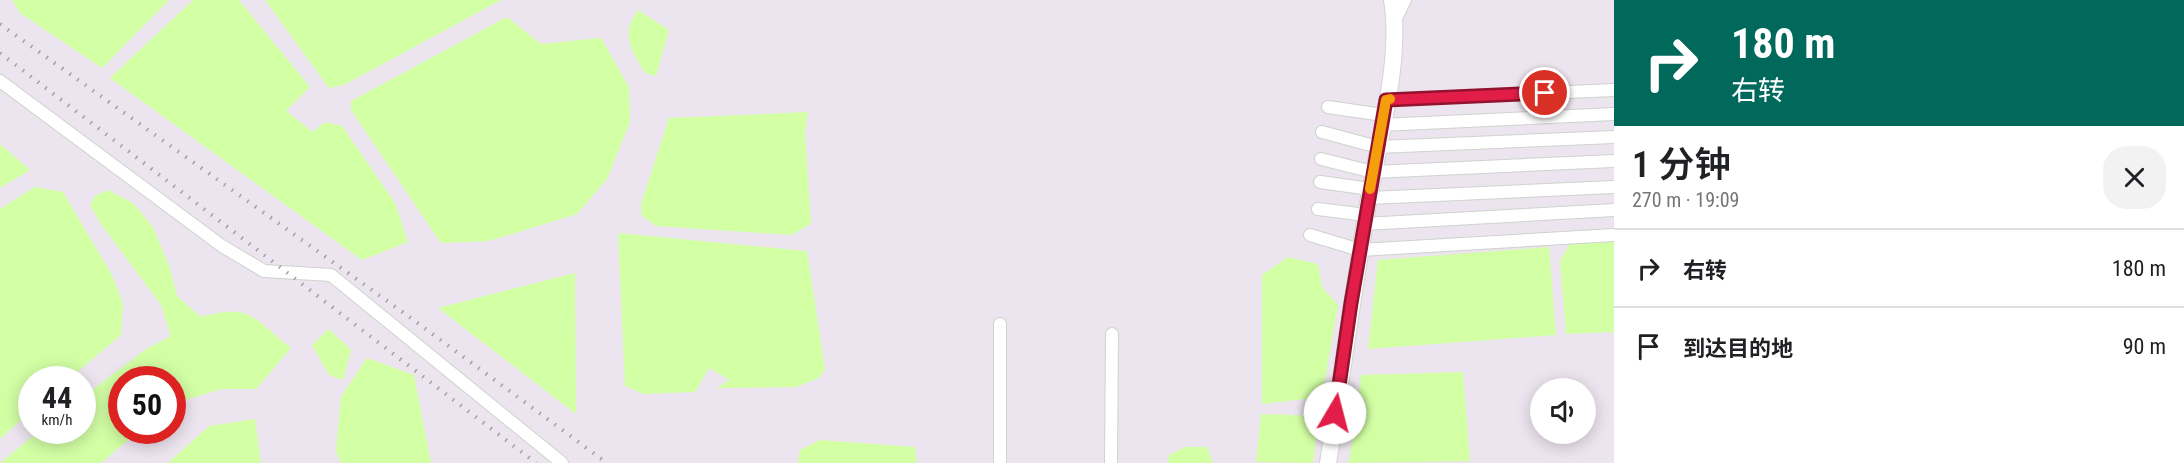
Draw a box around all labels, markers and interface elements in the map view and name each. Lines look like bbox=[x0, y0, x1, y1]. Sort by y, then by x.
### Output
text: 180 m bbox=[1731, 19, 1836, 68]
icon: right bbox=[1632, 24, 1710, 102]
pin bbox=[1519, 67, 1570, 118]
text: 右转 bbox=[1731, 75, 1785, 107]
icon: arrive bbox=[1528, 76, 1561, 109]
text: 1 分钟 bbox=[1632, 144, 1730, 186]
button: close bbox=[2103, 146, 2166, 209]
text: 270 m · 19:09 bbox=[1632, 188, 1739, 212]
icon: right bbox=[1632, 252, 1665, 285]
text: 180 m bbox=[2112, 256, 2166, 281]
text: 右转 bbox=[1683, 258, 1727, 283]
icon: arrive bbox=[1632, 330, 1665, 363]
text: 90 m bbox=[2123, 334, 2166, 359]
text: 到达目的地 bbox=[1683, 336, 1793, 361]
speed limit sign: 50 bbox=[108, 366, 186, 444]
map controls bbox=[1530, 378, 1596, 444]
button: sound bbox=[1530, 378, 1596, 444]
text: 44 bbox=[42, 380, 72, 415]
position arrow bbox=[1303, 381, 1367, 445]
text: km/h bbox=[42, 411, 72, 429]

